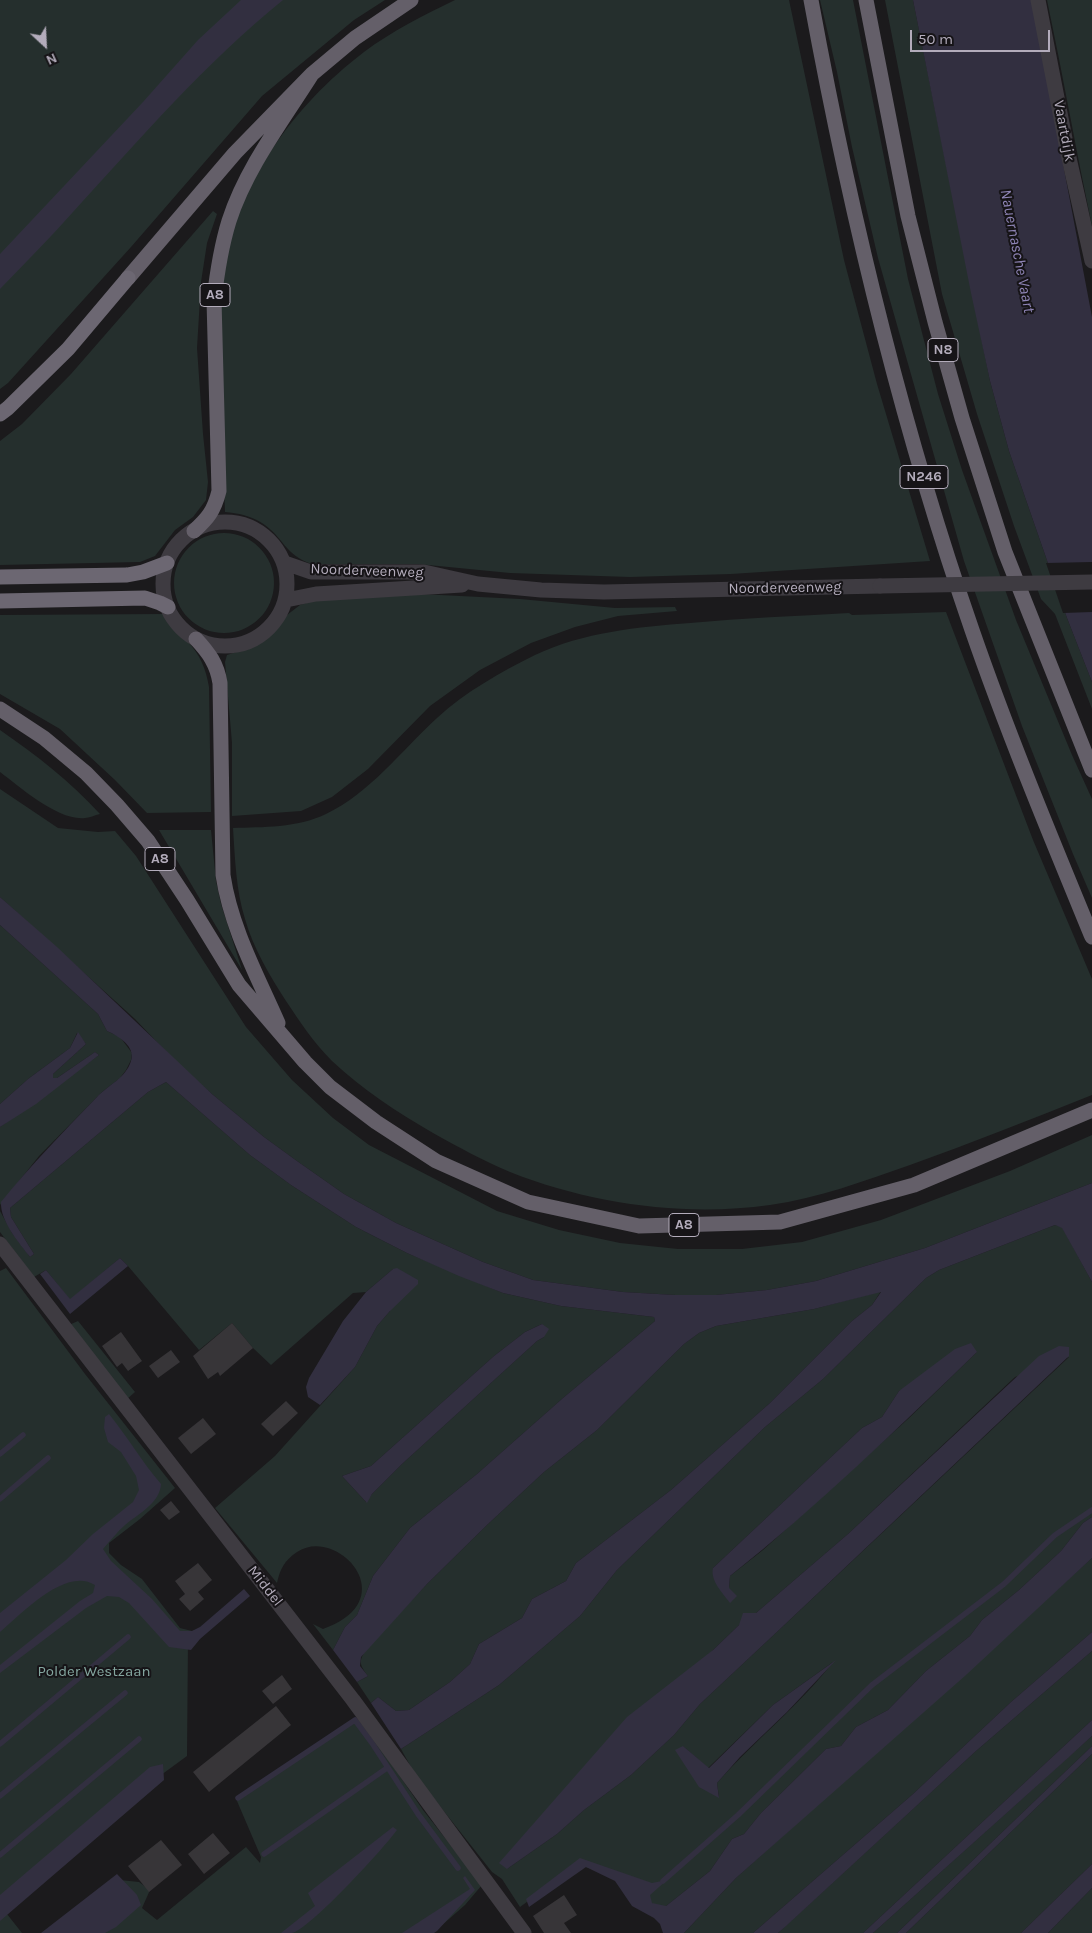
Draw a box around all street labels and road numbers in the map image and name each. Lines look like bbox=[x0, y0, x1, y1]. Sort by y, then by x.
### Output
street label: Vaartdijk bbox=[1049, 99, 1079, 163]
road number: A8 bbox=[200, 284, 230, 306]
road number: N8 bbox=[928, 338, 958, 362]
road number: N246 bbox=[900, 466, 948, 488]
street label: Noorderveenweg bbox=[310, 560, 424, 582]
street label: Noorderveenweg bbox=[728, 578, 842, 598]
road number: A8 bbox=[145, 848, 175, 871]
road number: A8 bbox=[669, 1214, 699, 1236]
street label: Middel bbox=[243, 1562, 287, 1610]

